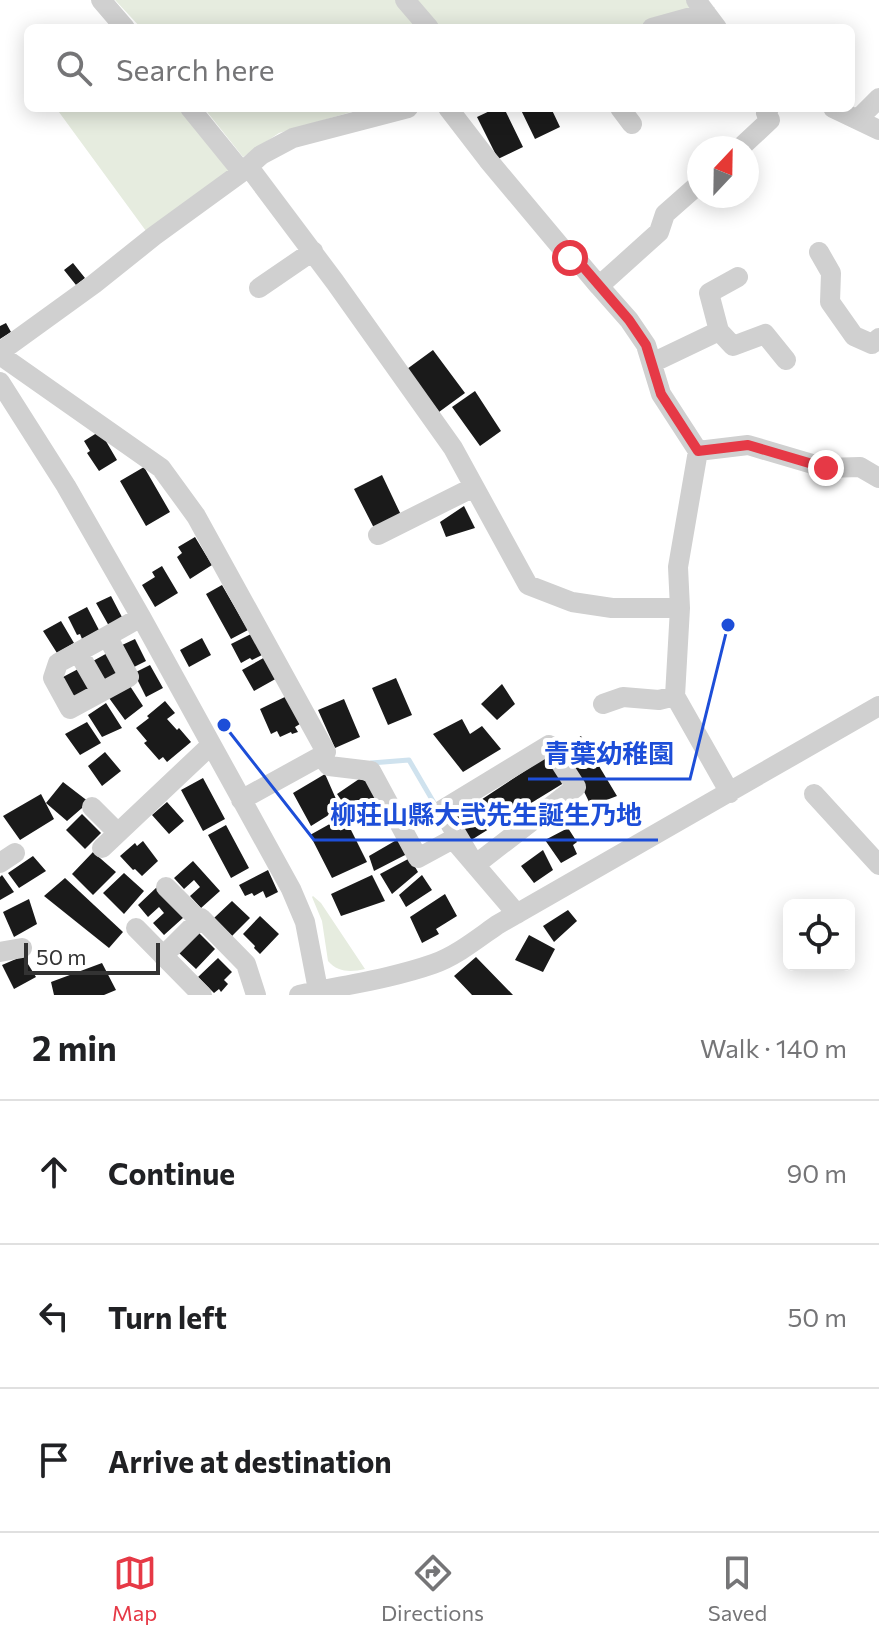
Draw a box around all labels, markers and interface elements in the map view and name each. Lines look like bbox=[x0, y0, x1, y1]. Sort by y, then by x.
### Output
search box bbox=[24, 24, 855, 112]
icon: search bbox=[52, 46, 96, 90]
text: Search here bbox=[116, 50, 275, 87]
north arrow bbox=[687, 136, 759, 208]
route start bbox=[552, 240, 588, 276]
route end bbox=[808, 450, 844, 486]
callout: 青葉幼稚園 bbox=[528, 729, 690, 779]
text: 青葉幼稚園 bbox=[544, 737, 674, 768]
callout: 柳荘山縣大弐先生誕生乃地 bbox=[314, 790, 658, 840]
text: 柳荘山縣大弐先生誕生乃地 bbox=[330, 798, 642, 829]
map controls bbox=[783, 899, 855, 971]
button: locate bbox=[783, 899, 855, 971]
scale bar bbox=[24, 939, 160, 975]
text: 50 m bbox=[36, 943, 86, 970]
text: 2 min bbox=[32, 1026, 117, 1068]
text: Walk · 140 m bbox=[700, 1032, 847, 1063]
icon: ahead bbox=[32, 1150, 76, 1194]
text: Continue bbox=[108, 1154, 235, 1191]
text: 90 m bbox=[787, 1157, 847, 1188]
icon: left bbox=[32, 1294, 76, 1338]
text: Turn left bbox=[108, 1298, 227, 1335]
text: 50 m bbox=[787, 1301, 847, 1332]
icon: arrive bbox=[32, 1438, 76, 1482]
text: Arrive at destination bbox=[108, 1442, 392, 1479]
tab: Map bbox=[112, 1551, 157, 1626]
tab: Directions bbox=[381, 1551, 484, 1626]
tab: Saved bbox=[708, 1551, 767, 1626]

